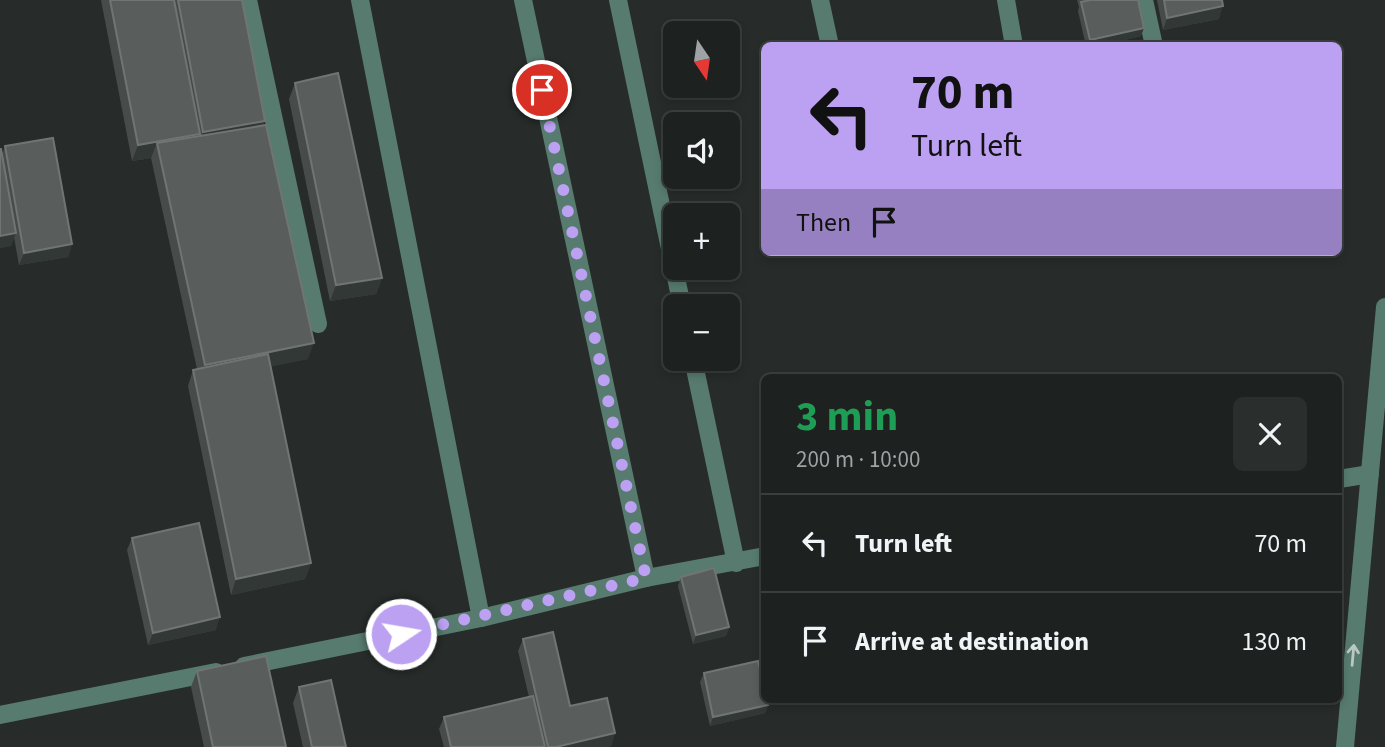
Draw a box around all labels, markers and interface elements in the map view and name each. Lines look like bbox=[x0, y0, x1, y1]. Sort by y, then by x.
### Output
north arrow bbox=[663, 21, 740, 98]
map controls bbox=[663, 21, 740, 371]
text: 70 m bbox=[911, 58, 1015, 128]
pin bbox=[512, 60, 572, 120]
icon: left bbox=[796, 70, 887, 161]
icon: arrive bbox=[523, 71, 561, 109]
button: sound bbox=[663, 112, 740, 189]
text: Turn left bbox=[911, 123, 1022, 169]
button: + bbox=[663, 203, 740, 280]
icon: arrive bbox=[865, 203, 903, 241]
text: Then bbox=[796, 204, 851, 241]
button: − bbox=[663, 294, 740, 371]
text: 3 min bbox=[796, 387, 898, 447]
button: close bbox=[1233, 397, 1307, 471]
text: 200 m · 10:00 bbox=[796, 443, 920, 476]
icon: left bbox=[796, 524, 834, 562]
text: Turn left bbox=[855, 525, 952, 562]
text: 70 m bbox=[1254, 525, 1307, 562]
position arrow bbox=[364, 597, 438, 671]
icon: arrive bbox=[796, 622, 834, 660]
text: Arrive at destination bbox=[855, 623, 1089, 660]
text: 130 m bbox=[1241, 623, 1307, 660]
one-way arrow bbox=[1347, 644, 1360, 666]

